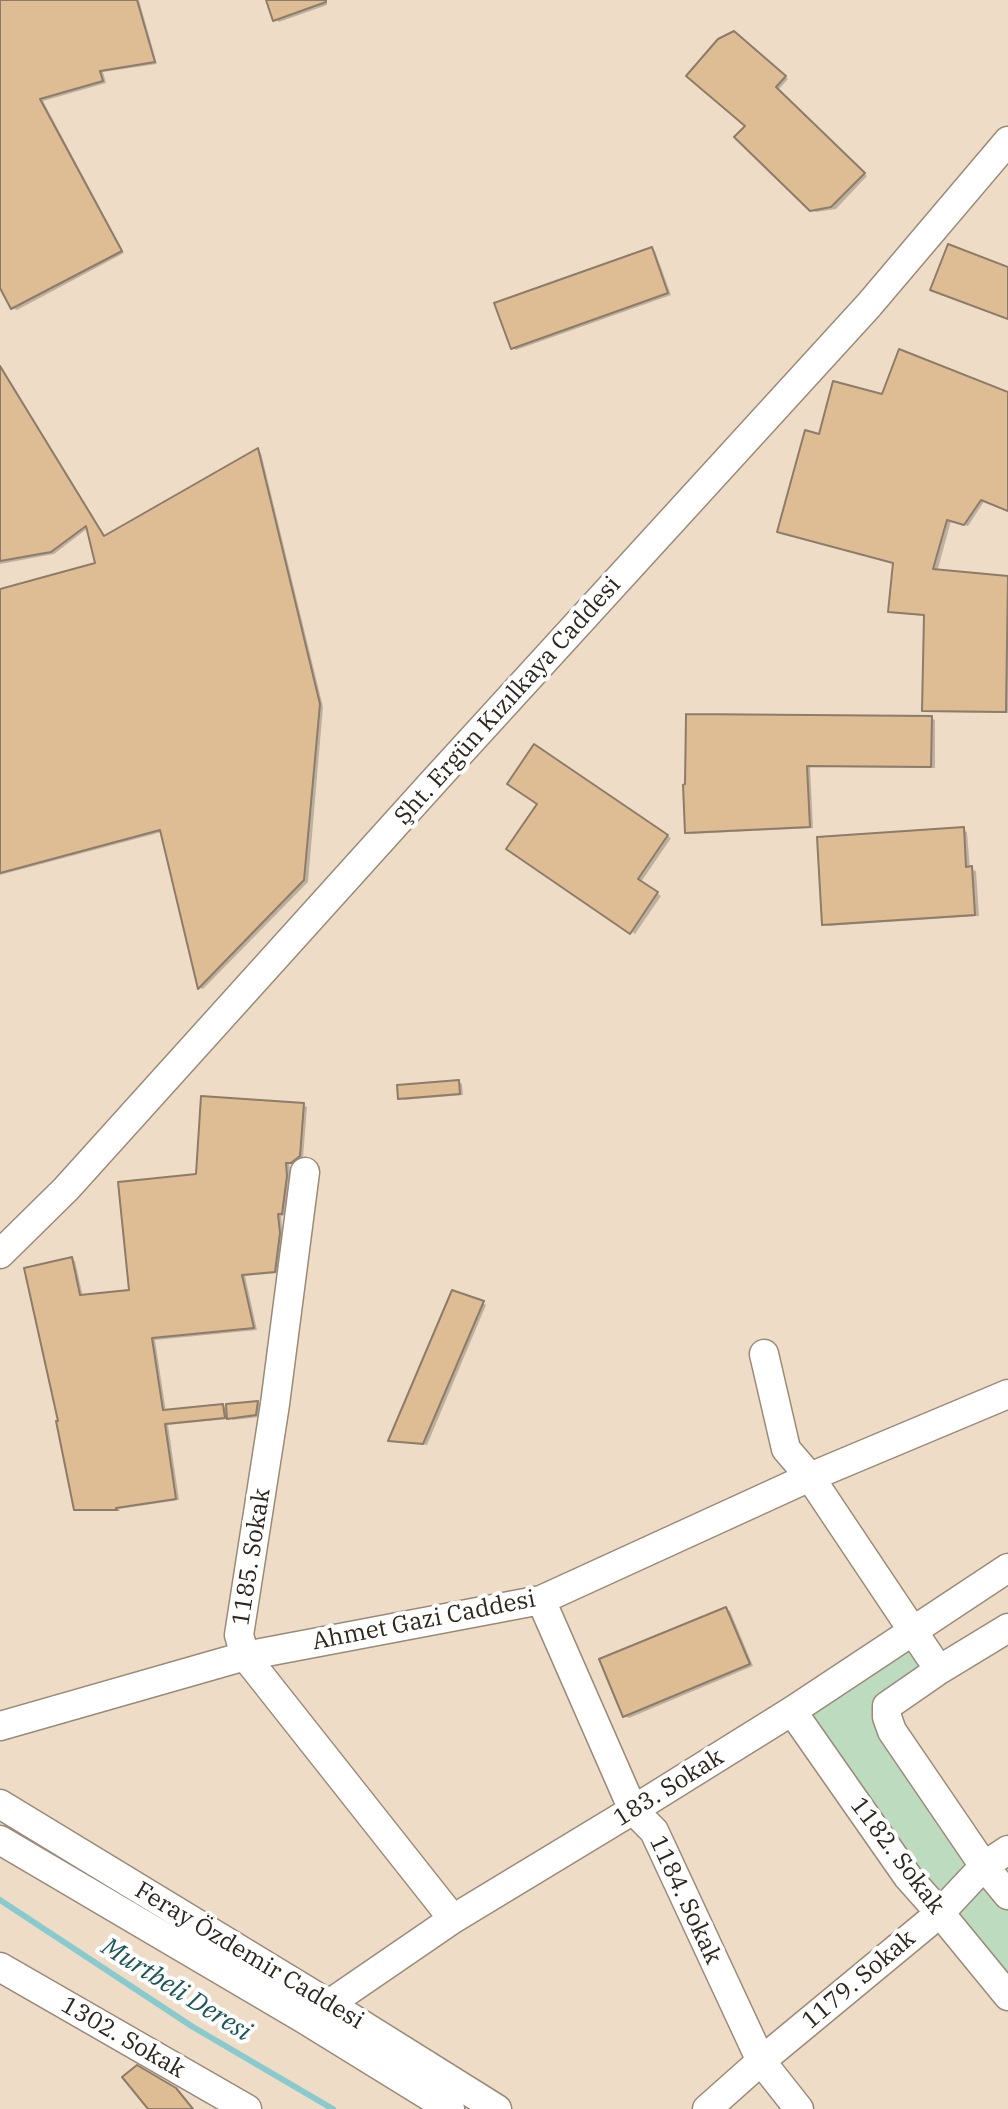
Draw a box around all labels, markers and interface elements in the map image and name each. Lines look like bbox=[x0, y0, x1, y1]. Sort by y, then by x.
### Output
street label: Şht. Ergün Kızılkaya Caddesi bbox=[389, 571, 627, 831]
street label: 1185. Sokak bbox=[227, 1486, 277, 1628]
street label: Ahmet Gazi Caddesi bbox=[310, 1585, 538, 1657]
street label: 183. Sokak bbox=[609, 1743, 729, 1833]
street label: 1182. Sokak bbox=[844, 1792, 950, 1920]
street label: 1184. Sokak bbox=[643, 1831, 727, 1969]
street label: Feray Özdemir Caddesi bbox=[129, 1876, 369, 2036]
street label: 1179. Sokak bbox=[797, 1924, 921, 2036]
water label: Murtbeli Deresi bbox=[95, 1932, 257, 2048]
street label: 1302. Sokak bbox=[56, 1991, 190, 2085]

